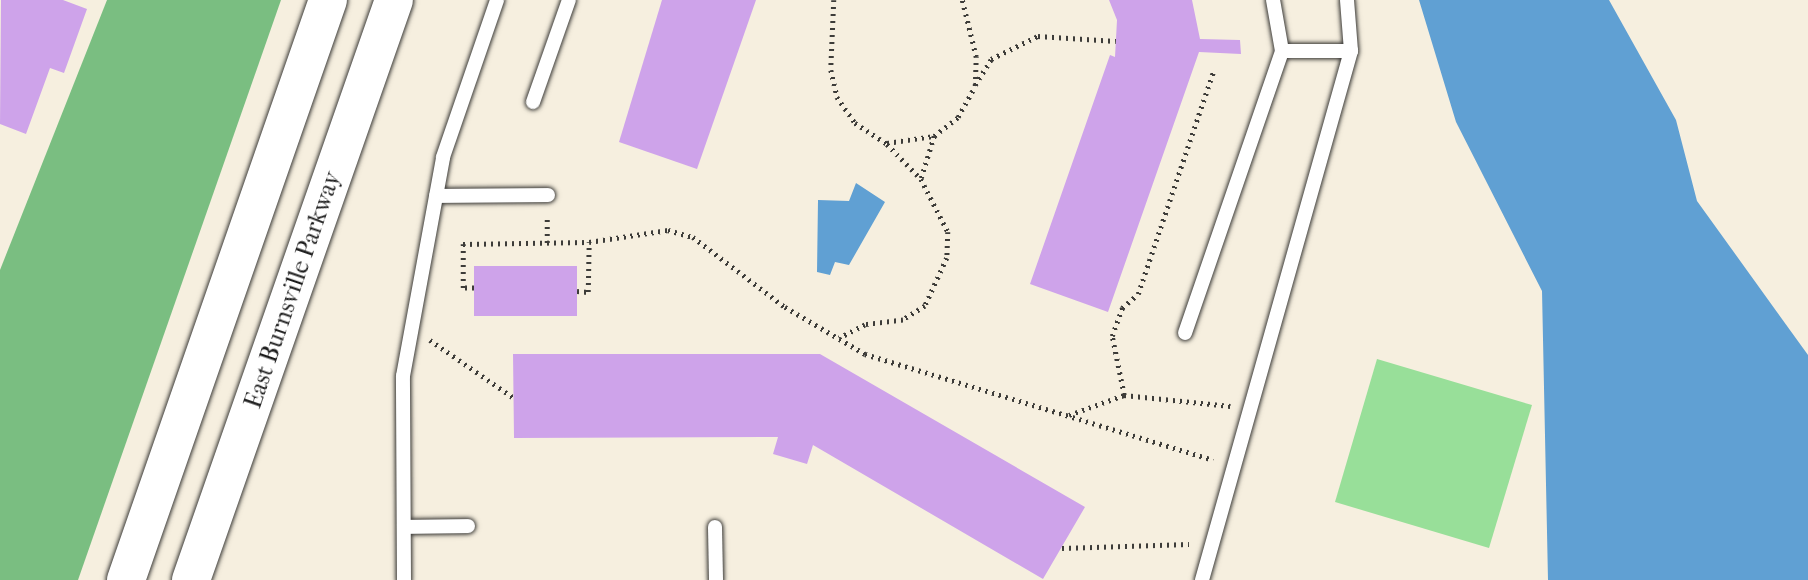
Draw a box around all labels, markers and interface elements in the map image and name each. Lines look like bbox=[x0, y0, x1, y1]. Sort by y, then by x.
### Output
street label: East Burnsville Parkway bbox=[239, 168, 347, 412]

